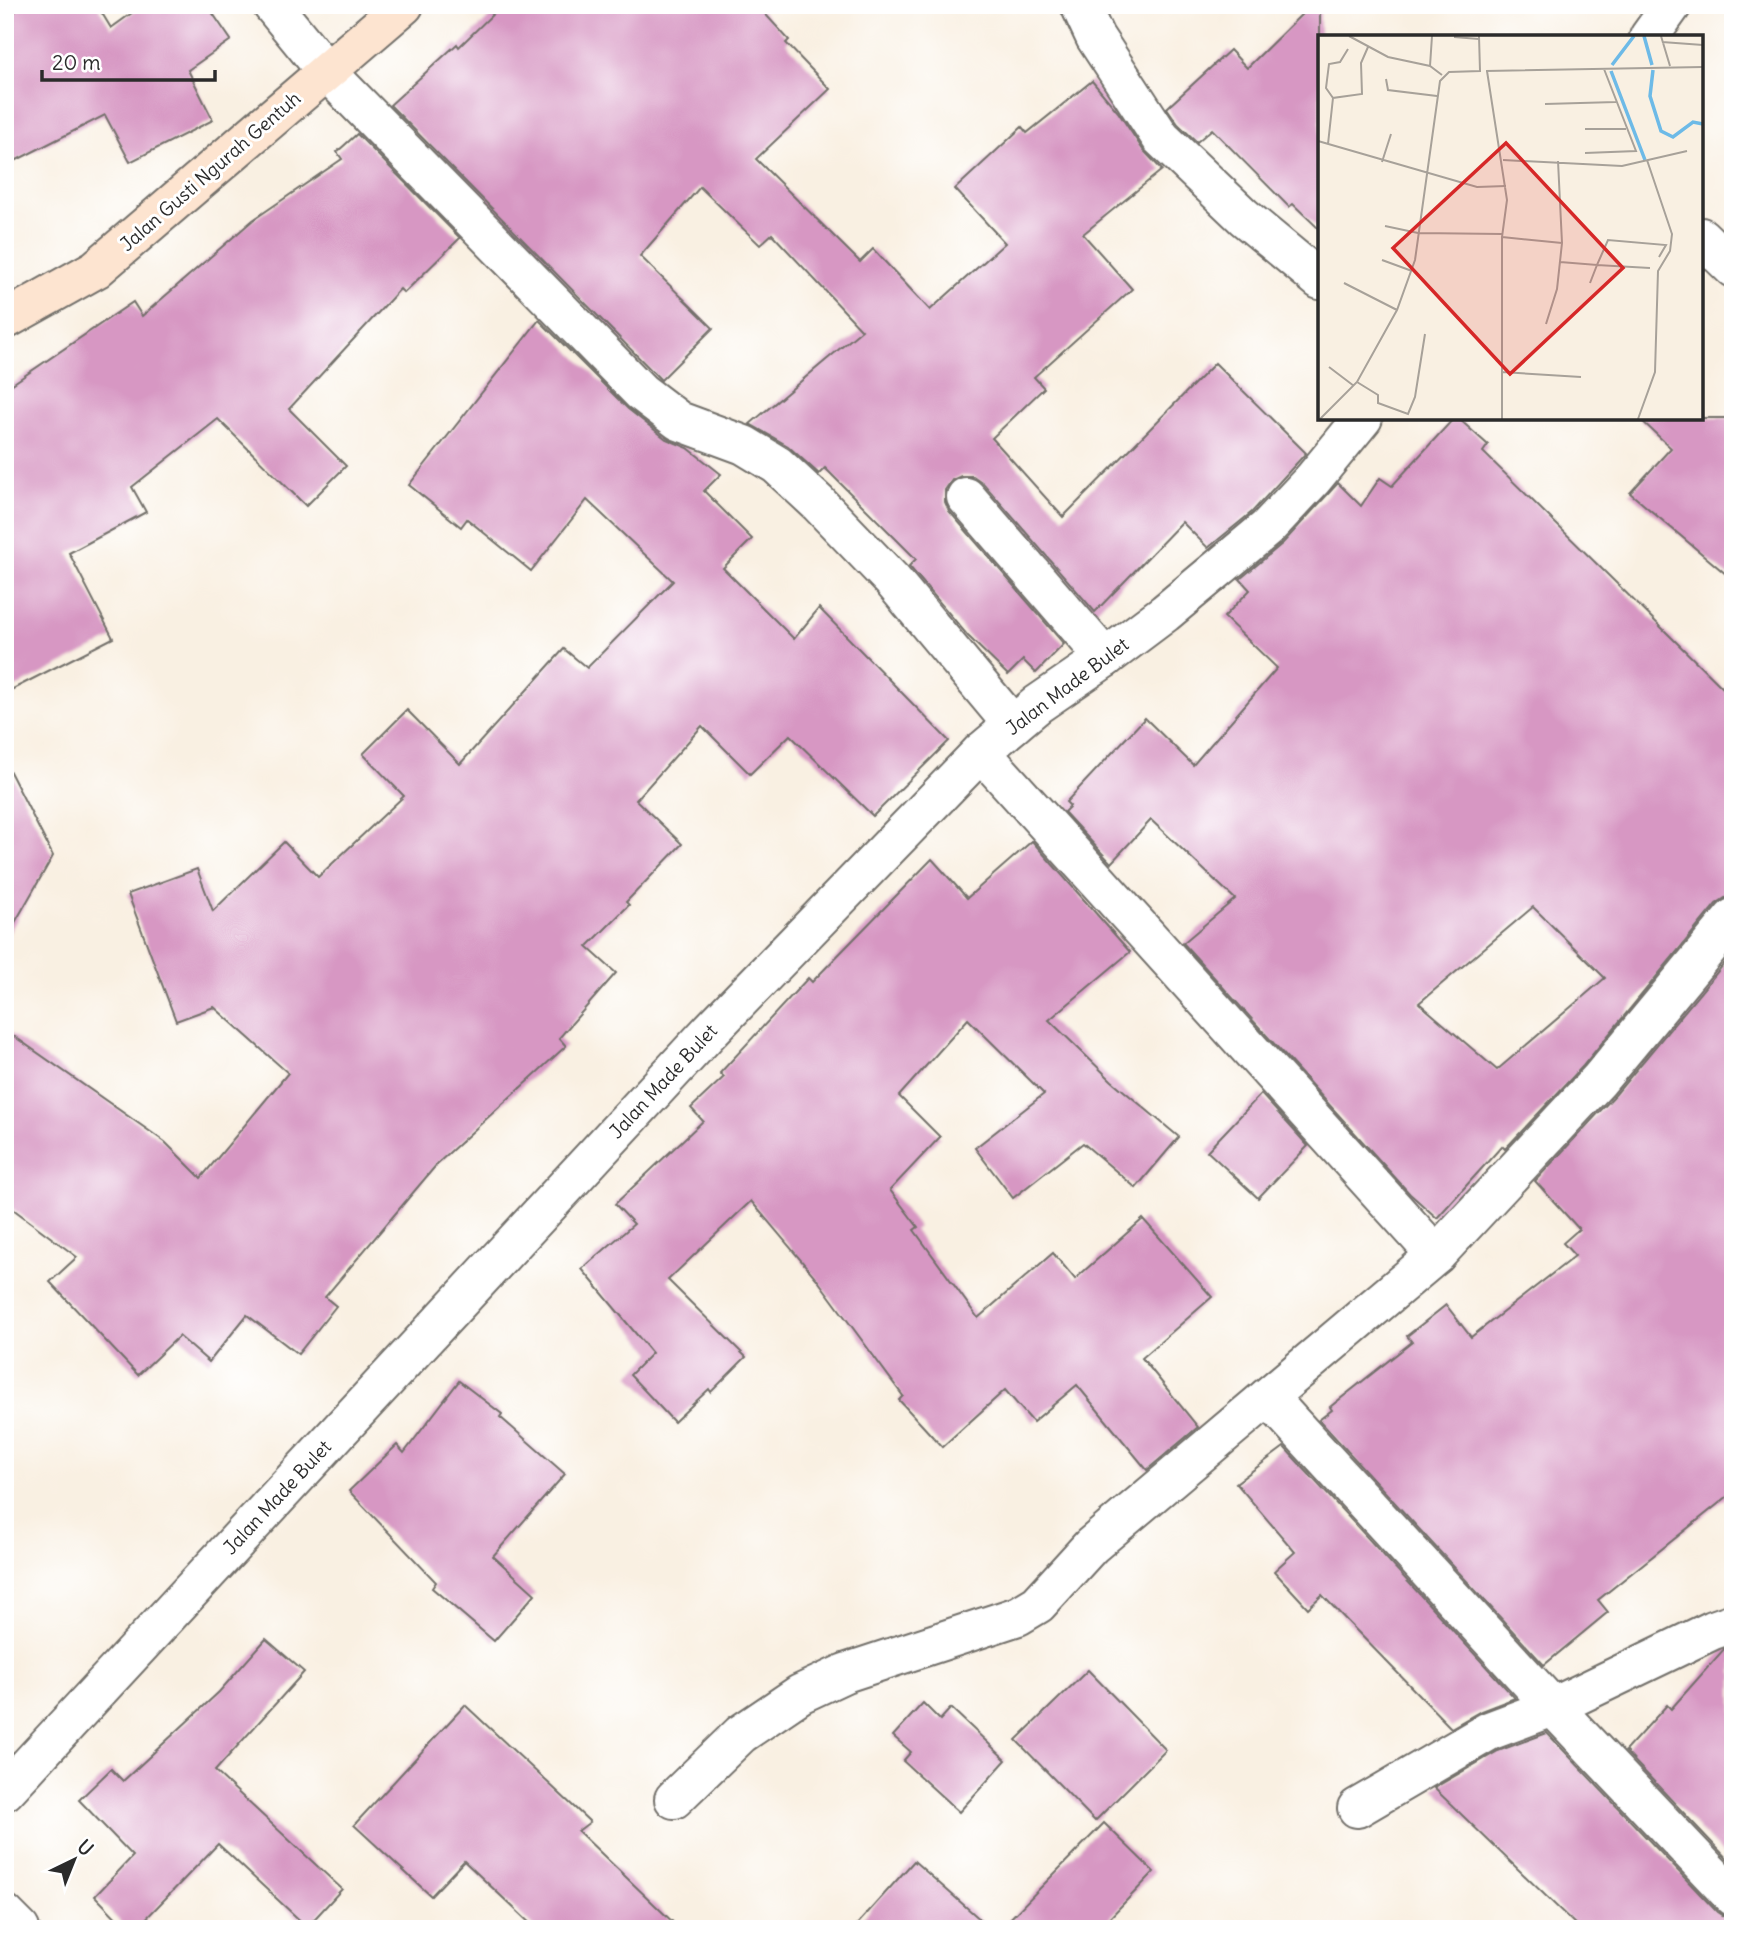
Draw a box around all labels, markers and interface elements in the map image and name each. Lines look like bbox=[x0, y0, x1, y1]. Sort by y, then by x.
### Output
inset map bbox=[1318, 35, 1703, 420]
scale bar bbox=[42, 38, 215, 82]
text: 20 m bbox=[52, 49, 101, 76]
street label: Jalan Gusti Ngurah Gentuh bbox=[115, 86, 305, 256]
street label: Jalan Made Bulet bbox=[1001, 632, 1133, 740]
street label: Jalan Made Bulet bbox=[604, 1019, 722, 1143]
street label: Jalan Made Bulet bbox=[218, 1435, 336, 1559]
north arrow bbox=[38, 1826, 108, 1896]
text: U bbox=[73, 1834, 99, 1861]

